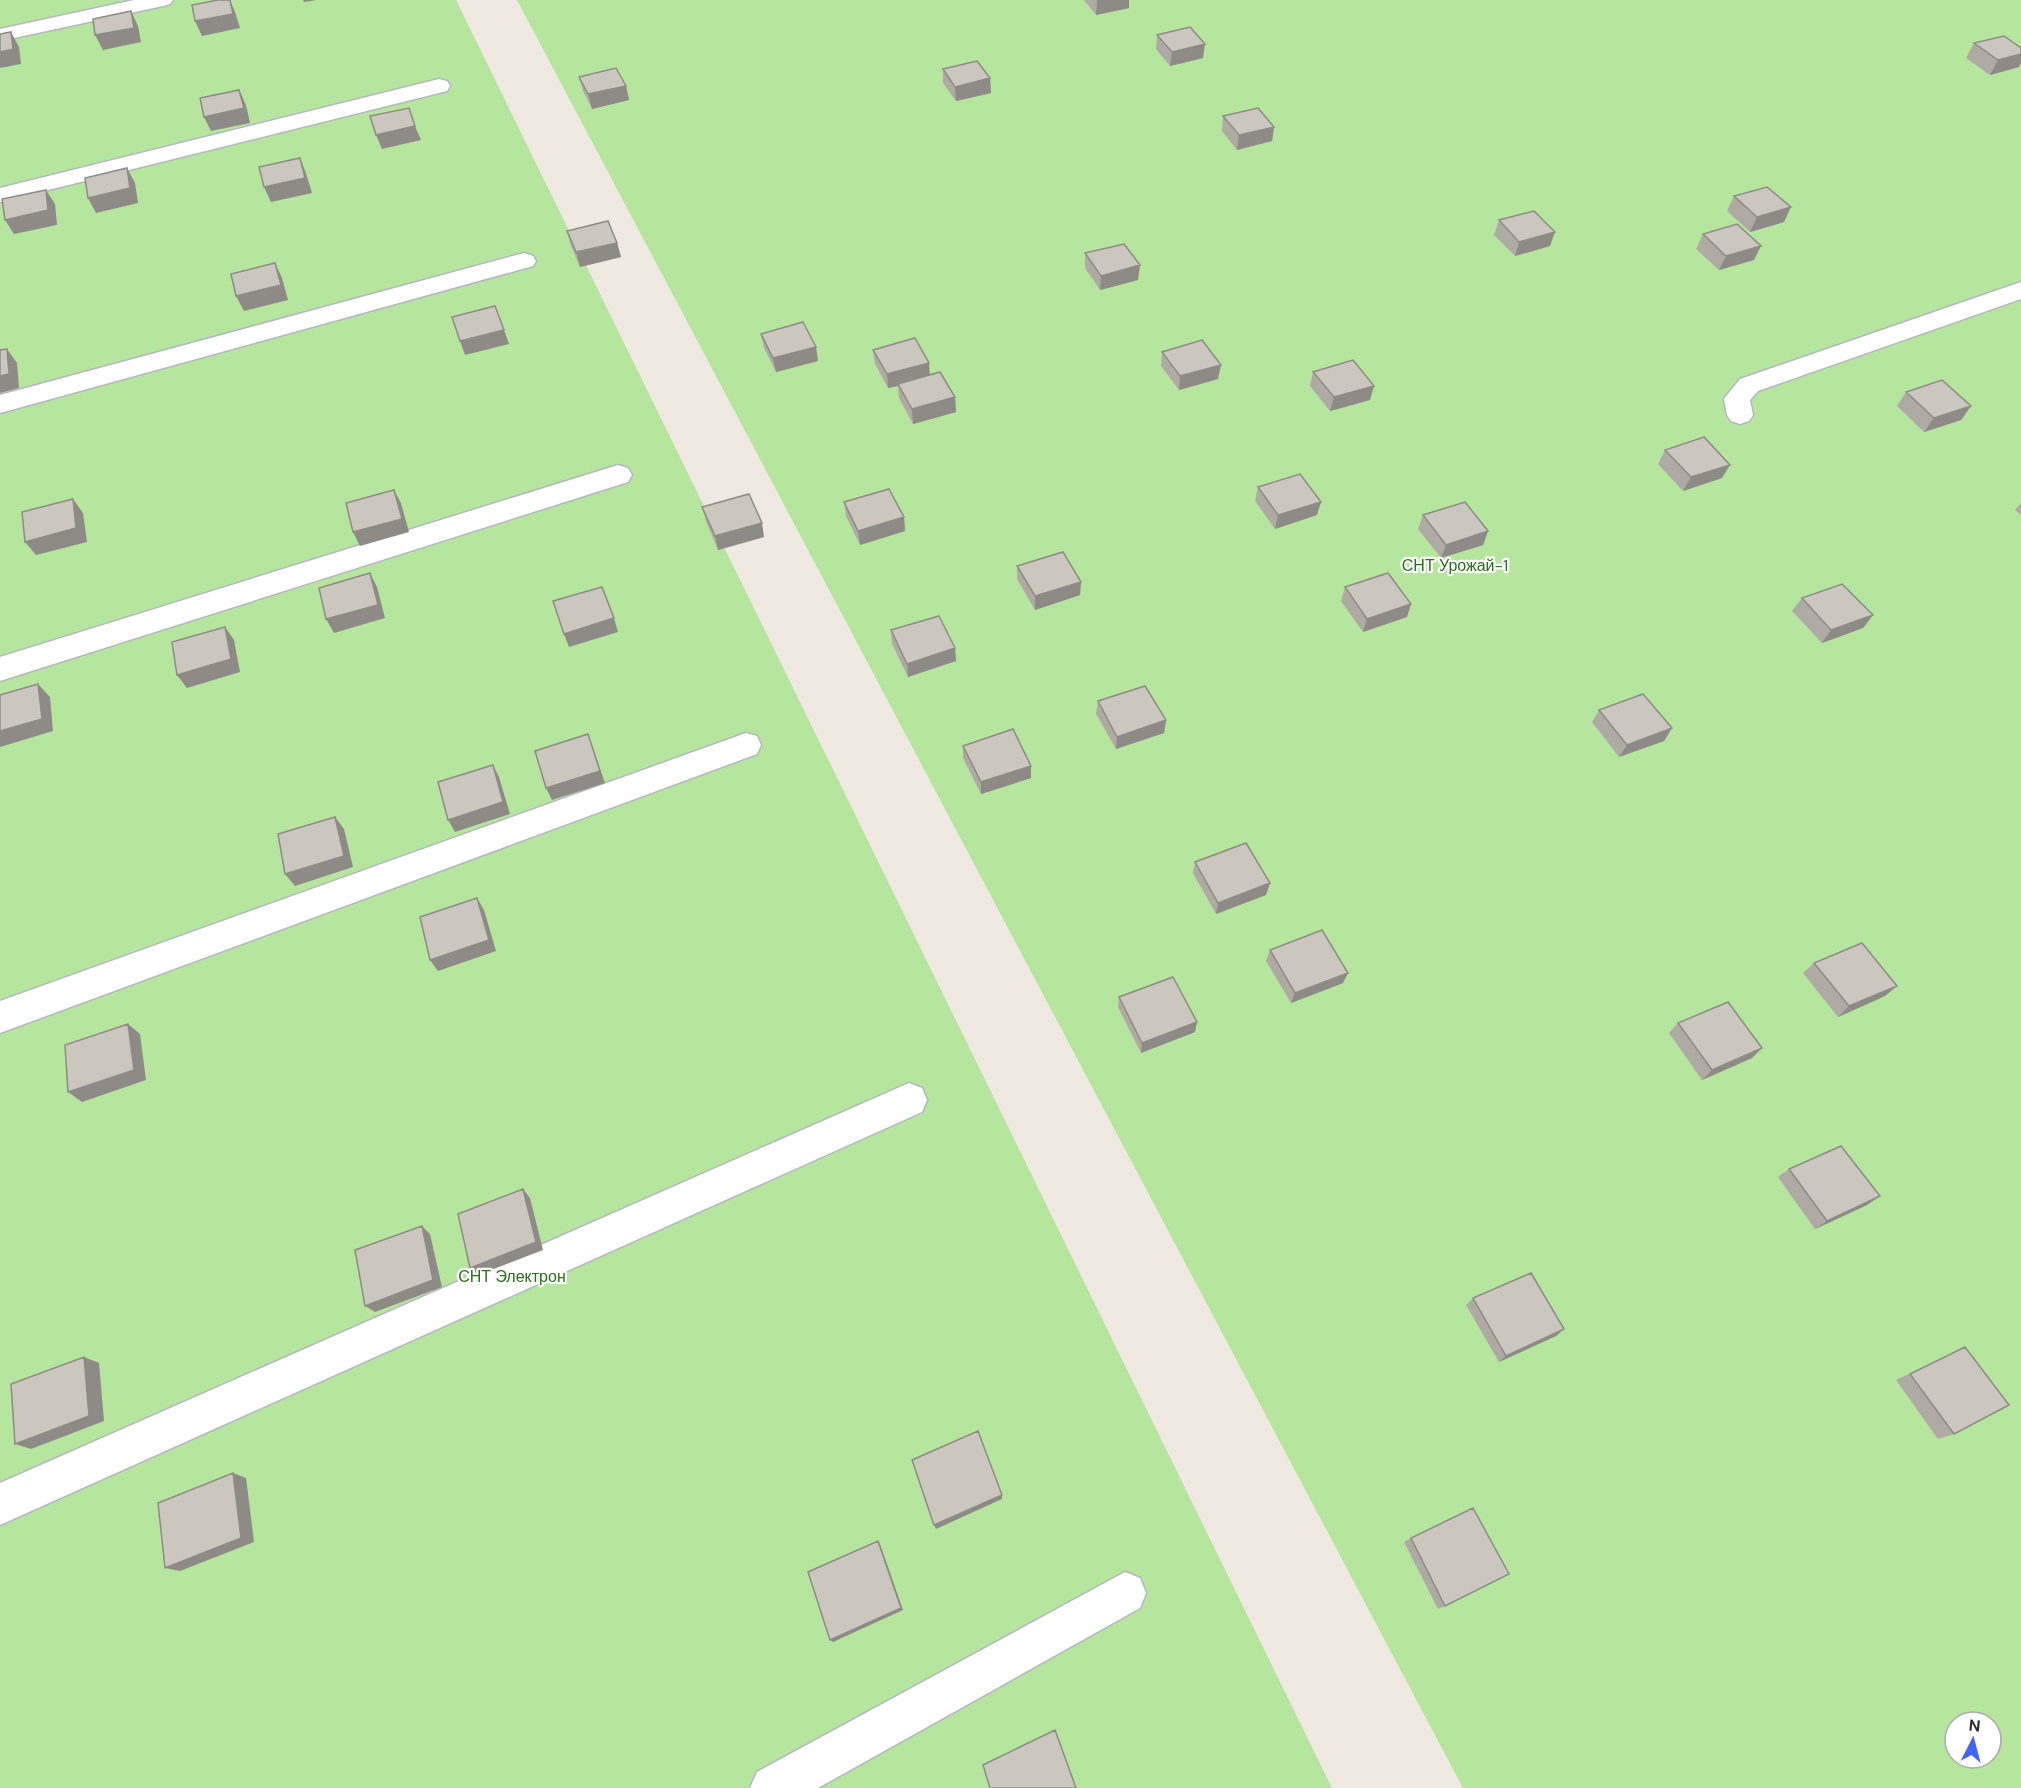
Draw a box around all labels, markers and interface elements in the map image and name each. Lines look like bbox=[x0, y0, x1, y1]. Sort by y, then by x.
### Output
park label: СНТ Урожай-1 bbox=[1402, 555, 1508, 576]
park label: СНТ Электрон bbox=[458, 1266, 566, 1287]
north arrow bbox=[1943, 1710, 2003, 1770]
text: N bbox=[1968, 1715, 1981, 1737]

